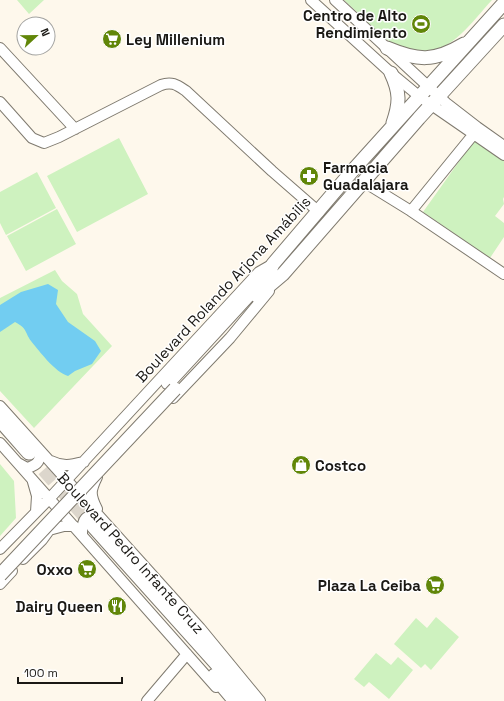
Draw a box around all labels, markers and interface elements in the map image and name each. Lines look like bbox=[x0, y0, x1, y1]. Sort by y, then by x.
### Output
place label: Centro de Alto Rendimiento bbox=[303, 6, 407, 42]
sports icon: Centro de Alto Rendimiento bbox=[410, 13, 432, 35]
north arrow bbox=[16, 16, 56, 56]
text: N bbox=[37, 26, 53, 38]
supermarket icon: Ley Millenium bbox=[101, 28, 123, 50]
place label: Ley Millenium bbox=[126, 30, 225, 49]
place label: Farmacia Guadalajara bbox=[323, 158, 409, 194]
pharmacy icon: Farmacia Guadalajara bbox=[298, 165, 320, 187]
street label: Boulevard Rolando Arjona Amábilis bbox=[132, 192, 315, 386]
shop icon: Costco bbox=[290, 454, 312, 476]
place label: Costco bbox=[315, 456, 366, 475]
street label: Boulevard Pedro Infante Cruz bbox=[54, 469, 208, 637]
supermarket icon: Oxxo bbox=[76, 558, 98, 580]
place label: Oxxo bbox=[36, 560, 73, 579]
supermarket icon: Plaza La Ceiba bbox=[424, 574, 446, 596]
place label: Plaza La Ceiba bbox=[318, 576, 421, 595]
restaurant icon: Dairy Queen bbox=[106, 595, 128, 617]
place label: Dairy Queen bbox=[15, 597, 103, 616]
scale bar bbox=[18, 659, 122, 685]
text: 100 m bbox=[24, 665, 58, 681]

